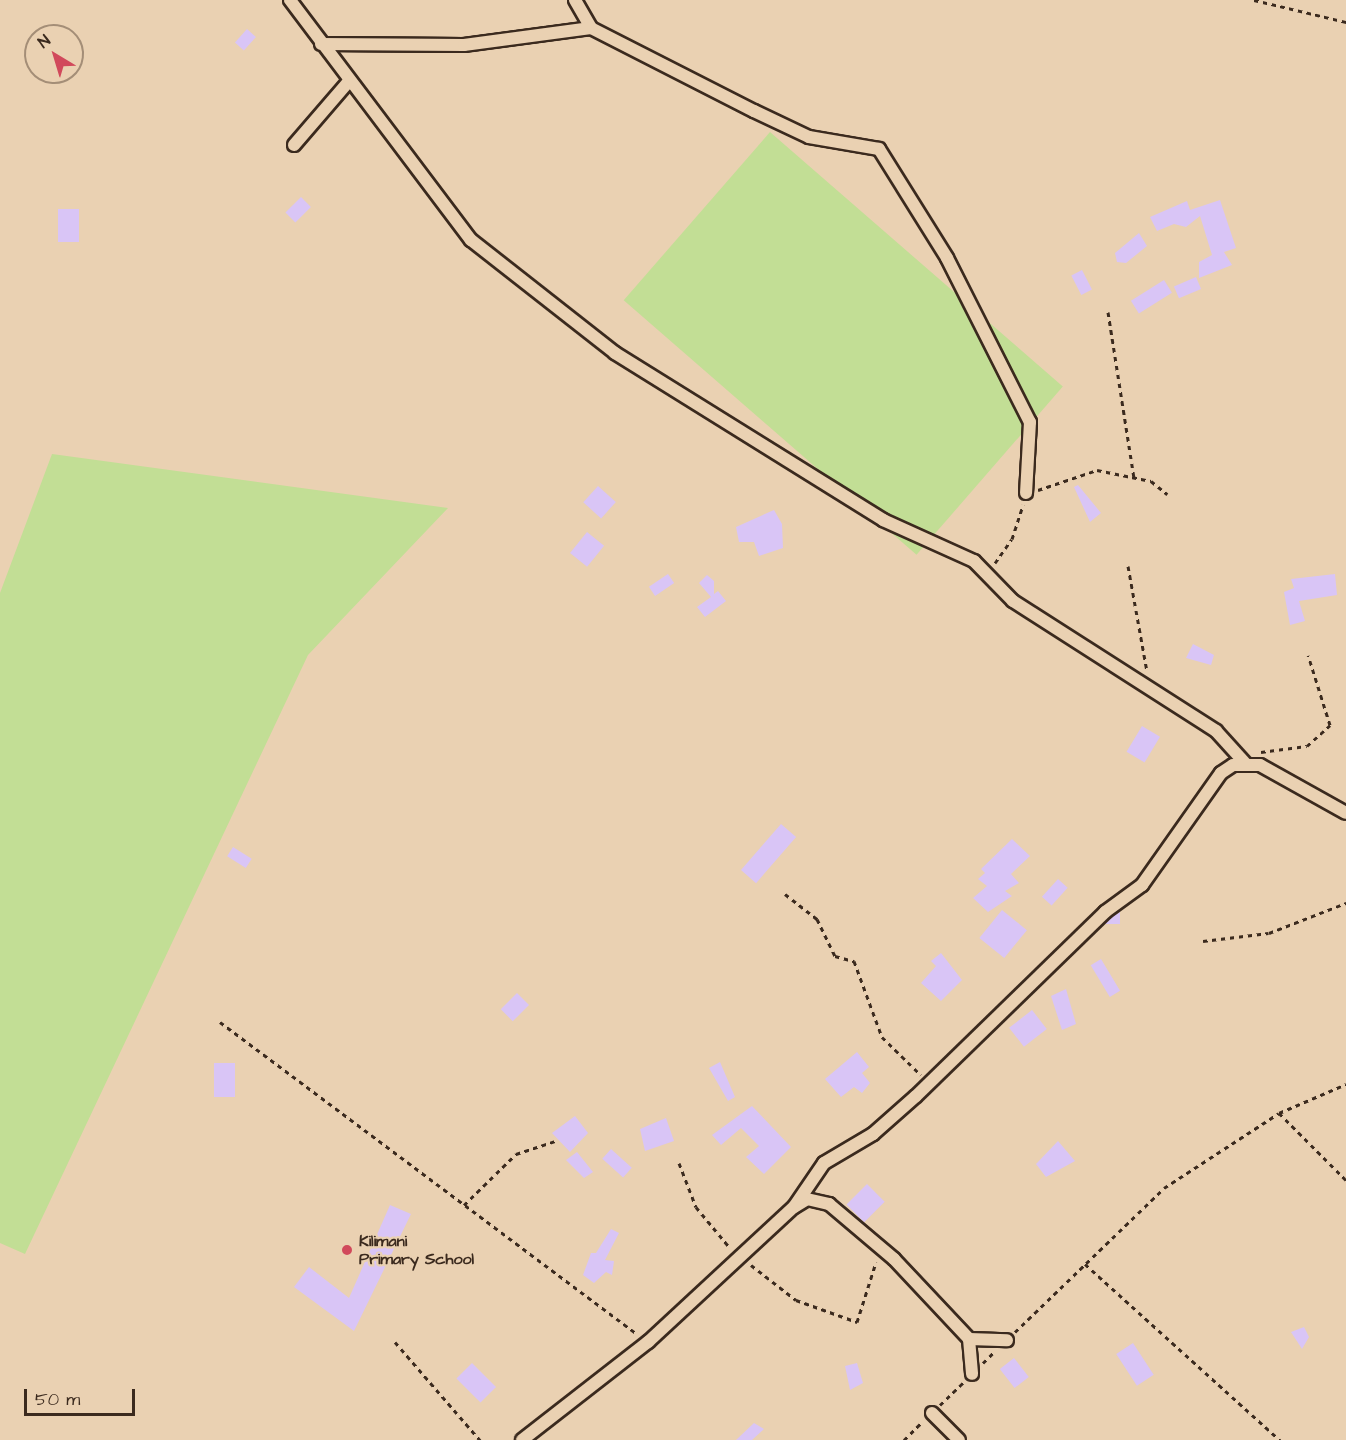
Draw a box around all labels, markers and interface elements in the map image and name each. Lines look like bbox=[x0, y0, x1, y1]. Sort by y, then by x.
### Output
north arrow bbox=[24, 24, 84, 84]
text: N bbox=[33, 30, 55, 53]
place label: Kilimani Primary School bbox=[359, 1231, 474, 1269]
marker: Kilimani Primary School bbox=[340, 1243, 354, 1257]
scale bar bbox=[27, 1377, 138, 1415]
text: 50 m bbox=[35, 1387, 80, 1412]

